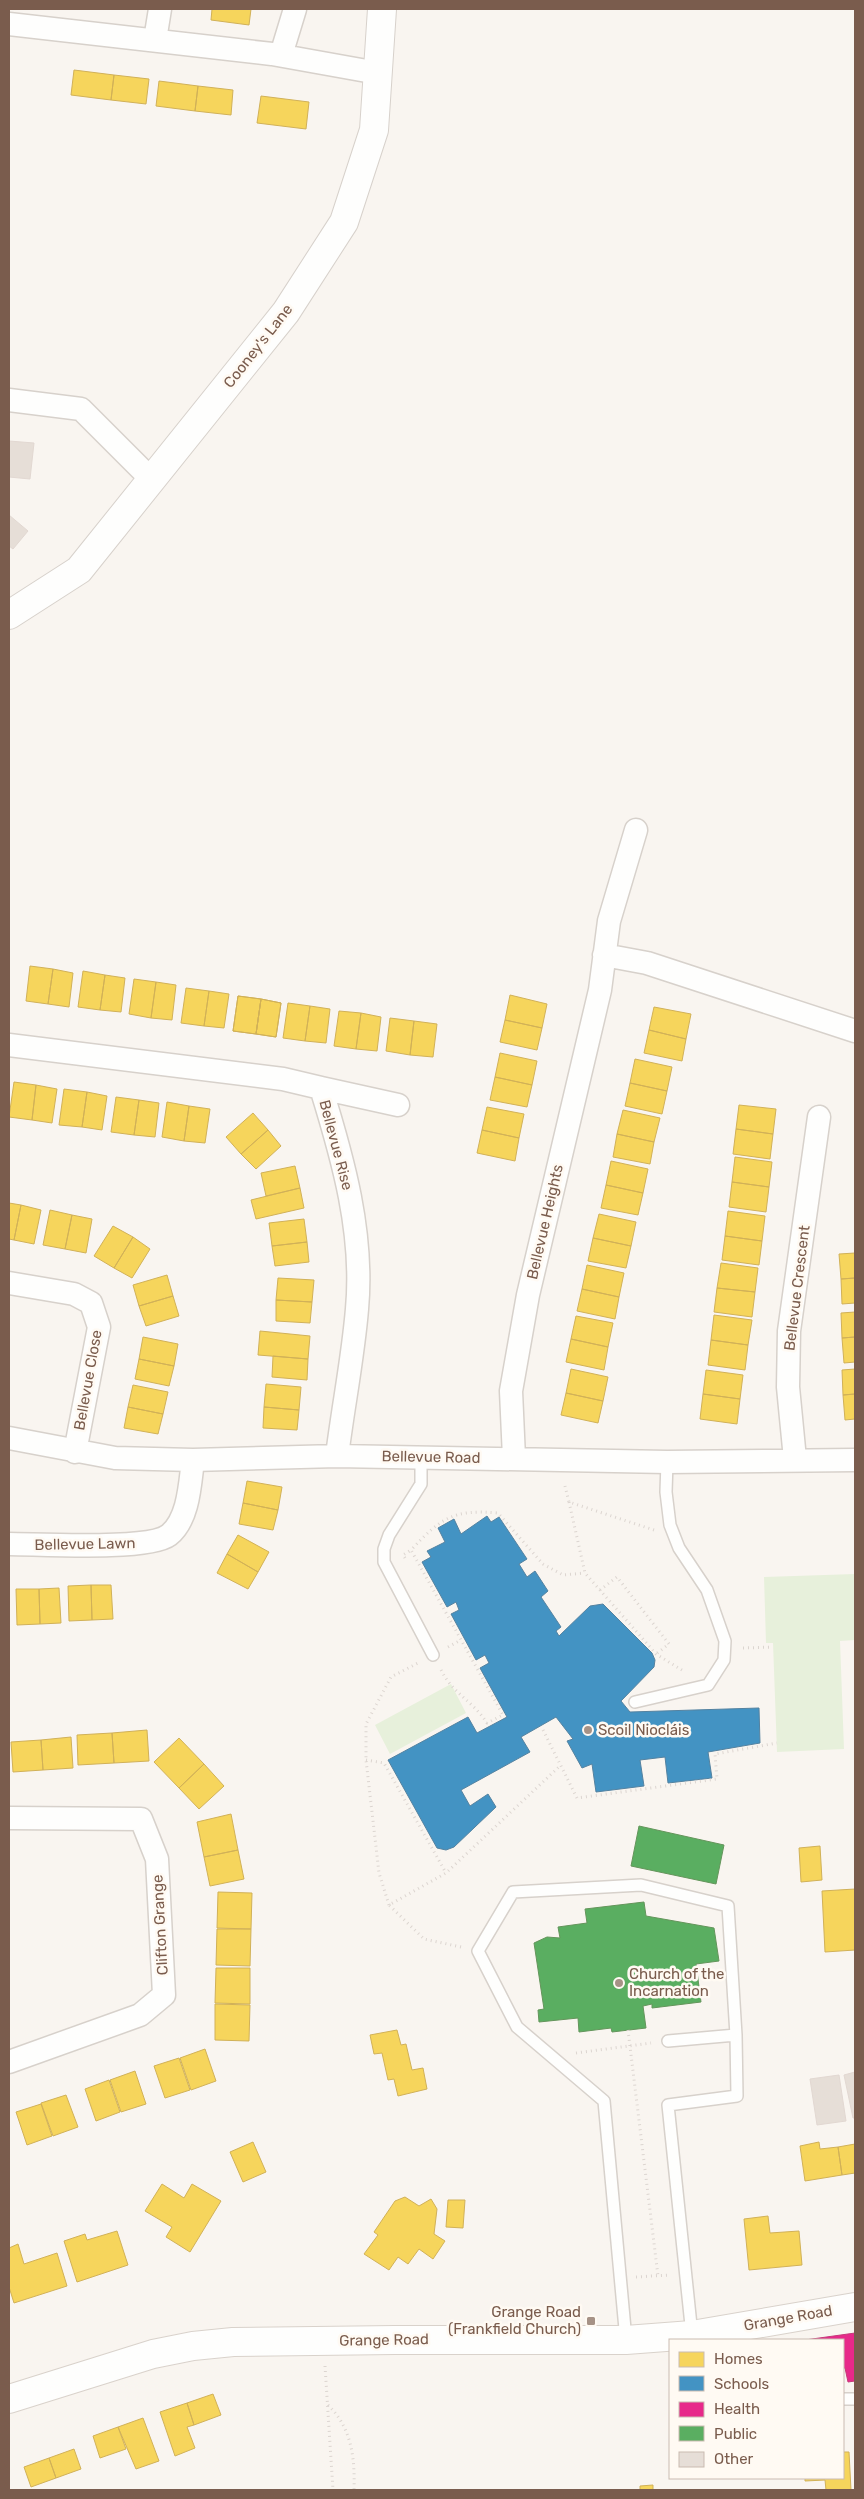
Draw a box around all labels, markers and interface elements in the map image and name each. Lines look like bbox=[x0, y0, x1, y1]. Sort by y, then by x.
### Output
street label: Cooney's Lane bbox=[220, 301, 296, 391]
street label: Bellevue Rise bbox=[315, 1098, 357, 1192]
street label: Bellevue Heights bbox=[523, 1162, 567, 1281]
street label: Bellevue Crescent bbox=[780, 1224, 814, 1352]
street label: Bellevue Close bbox=[70, 1328, 106, 1432]
street label: Bellevue Road bbox=[381, 1447, 481, 1467]
street label: Bellevue Lawn bbox=[34, 1534, 136, 1554]
place label: Scoil Niocláis bbox=[598, 1721, 690, 1739]
marker: Scoil Niocláis bbox=[582, 1724, 594, 1736]
street label: Clifton Grange bbox=[148, 1874, 172, 1976]
place label: Church of the Incarnation bbox=[629, 1965, 725, 2000]
marker: Church of the Incarnation bbox=[613, 1977, 625, 1989]
street label: Grange Road bbox=[742, 2301, 834, 2335]
place label: Grange Road (Frankfield Church) bbox=[448, 2303, 581, 2338]
marker: Grange Road (Frankfield Church) bbox=[585, 2315, 597, 2327]
street label: Grange Road bbox=[339, 2330, 429, 2350]
legend bbox=[669, 2339, 844, 2479]
text: Homes bbox=[714, 2350, 763, 2368]
text: Schools bbox=[714, 2375, 770, 2393]
text: Health bbox=[714, 2400, 760, 2418]
text: Public bbox=[714, 2425, 757, 2443]
text: Other bbox=[714, 2450, 754, 2468]

